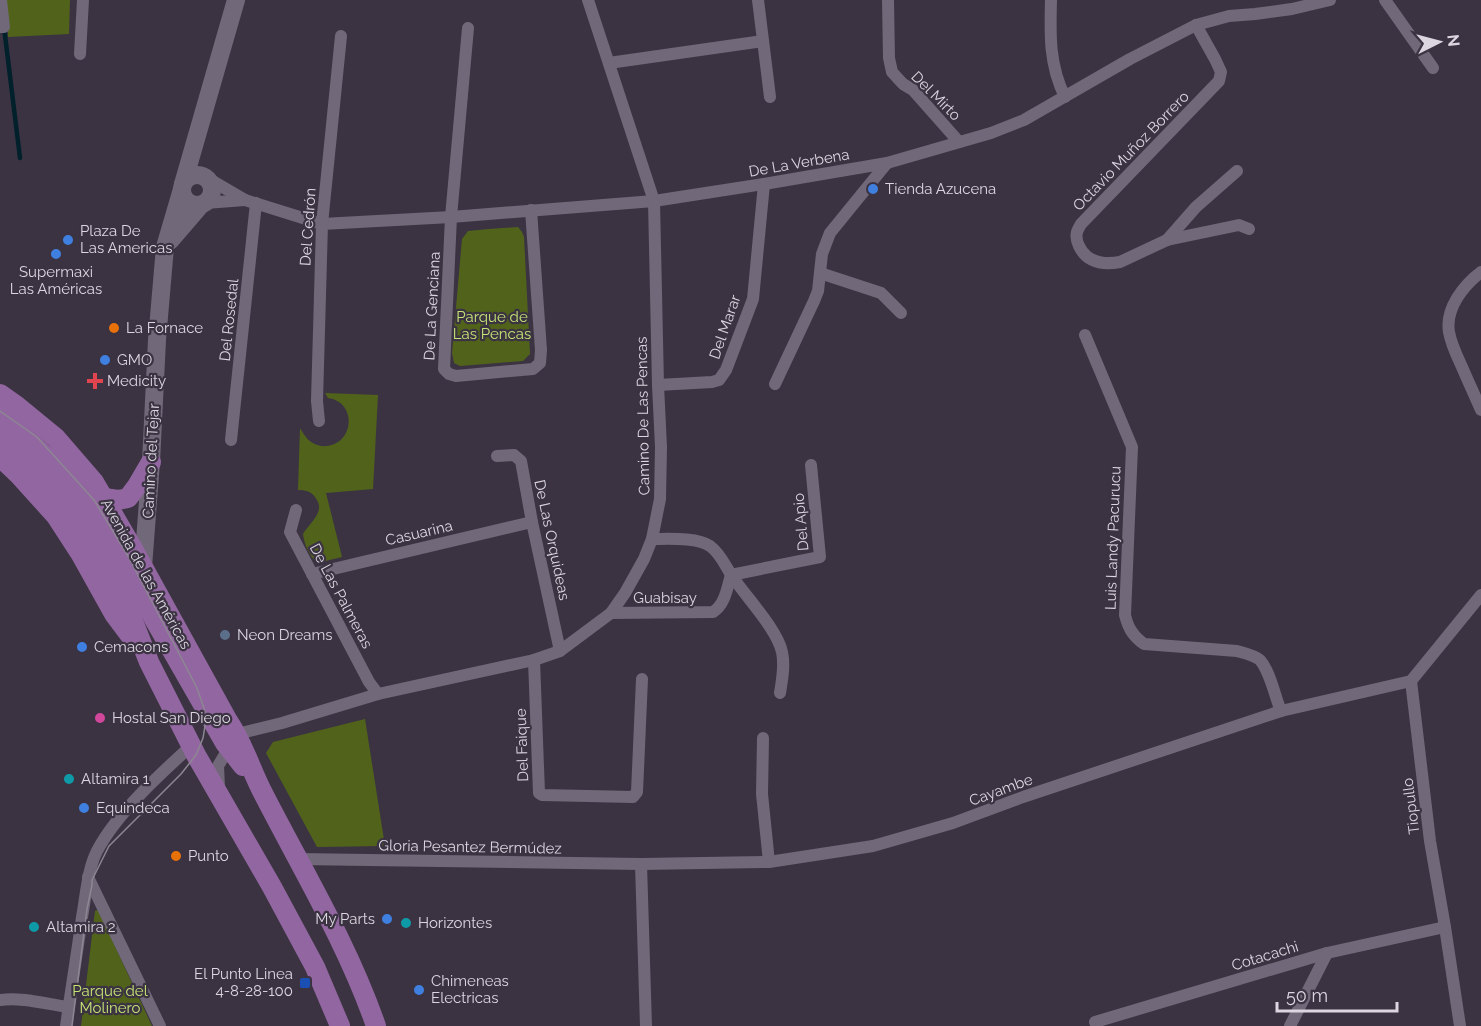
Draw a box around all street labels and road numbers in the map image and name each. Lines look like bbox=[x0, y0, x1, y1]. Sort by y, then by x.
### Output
street label: Del Mirto bbox=[908, 68, 965, 125]
street label: Octavio Muñoz Borrero bbox=[1069, 87, 1193, 215]
street label: De La Verbena bbox=[747, 145, 851, 181]
street label: Del Cedrón bbox=[296, 187, 320, 267]
street label: De La Genciana bbox=[420, 251, 444, 361]
street label: Del Rosedal bbox=[216, 277, 242, 362]
street label: Del Marar bbox=[706, 292, 745, 362]
street label: Camino De Las Pencas bbox=[633, 336, 653, 496]
street label: Camino del Tejar bbox=[139, 402, 163, 519]
street label: Luis Landy Pacurucu bbox=[1101, 465, 1125, 610]
street label: De Las Orquideas bbox=[530, 478, 574, 602]
street label: Del Apio bbox=[789, 492, 812, 552]
street label: Avenida de las Américas bbox=[97, 496, 195, 652]
street label: Casuarina bbox=[384, 517, 454, 549]
street label: De Las Palmeras bbox=[306, 541, 376, 651]
street label: Guabisay bbox=[633, 589, 697, 607]
street label: Del Faique bbox=[512, 708, 532, 782]
street label: Cayambe bbox=[967, 770, 1035, 810]
street label: Tiopullo bbox=[1399, 777, 1423, 835]
street label: Gloria Pesantez Bermúdez bbox=[378, 836, 562, 858]
street label: Cotacachi bbox=[1229, 937, 1301, 975]

